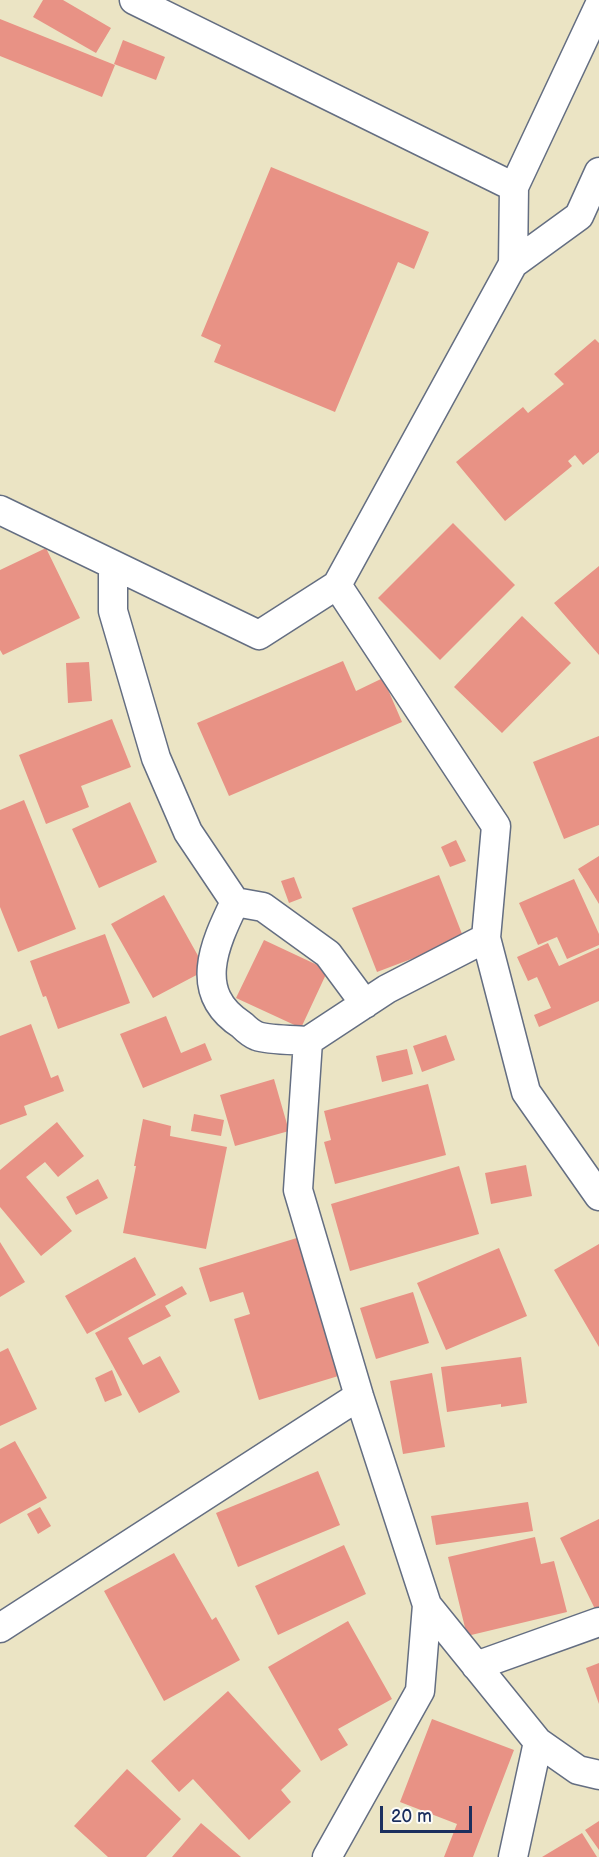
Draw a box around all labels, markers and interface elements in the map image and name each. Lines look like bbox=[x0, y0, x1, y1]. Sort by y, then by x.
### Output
scale bar bbox=[383, 1794, 474, 1832]
text: 20 m bbox=[391, 1806, 432, 1827]

